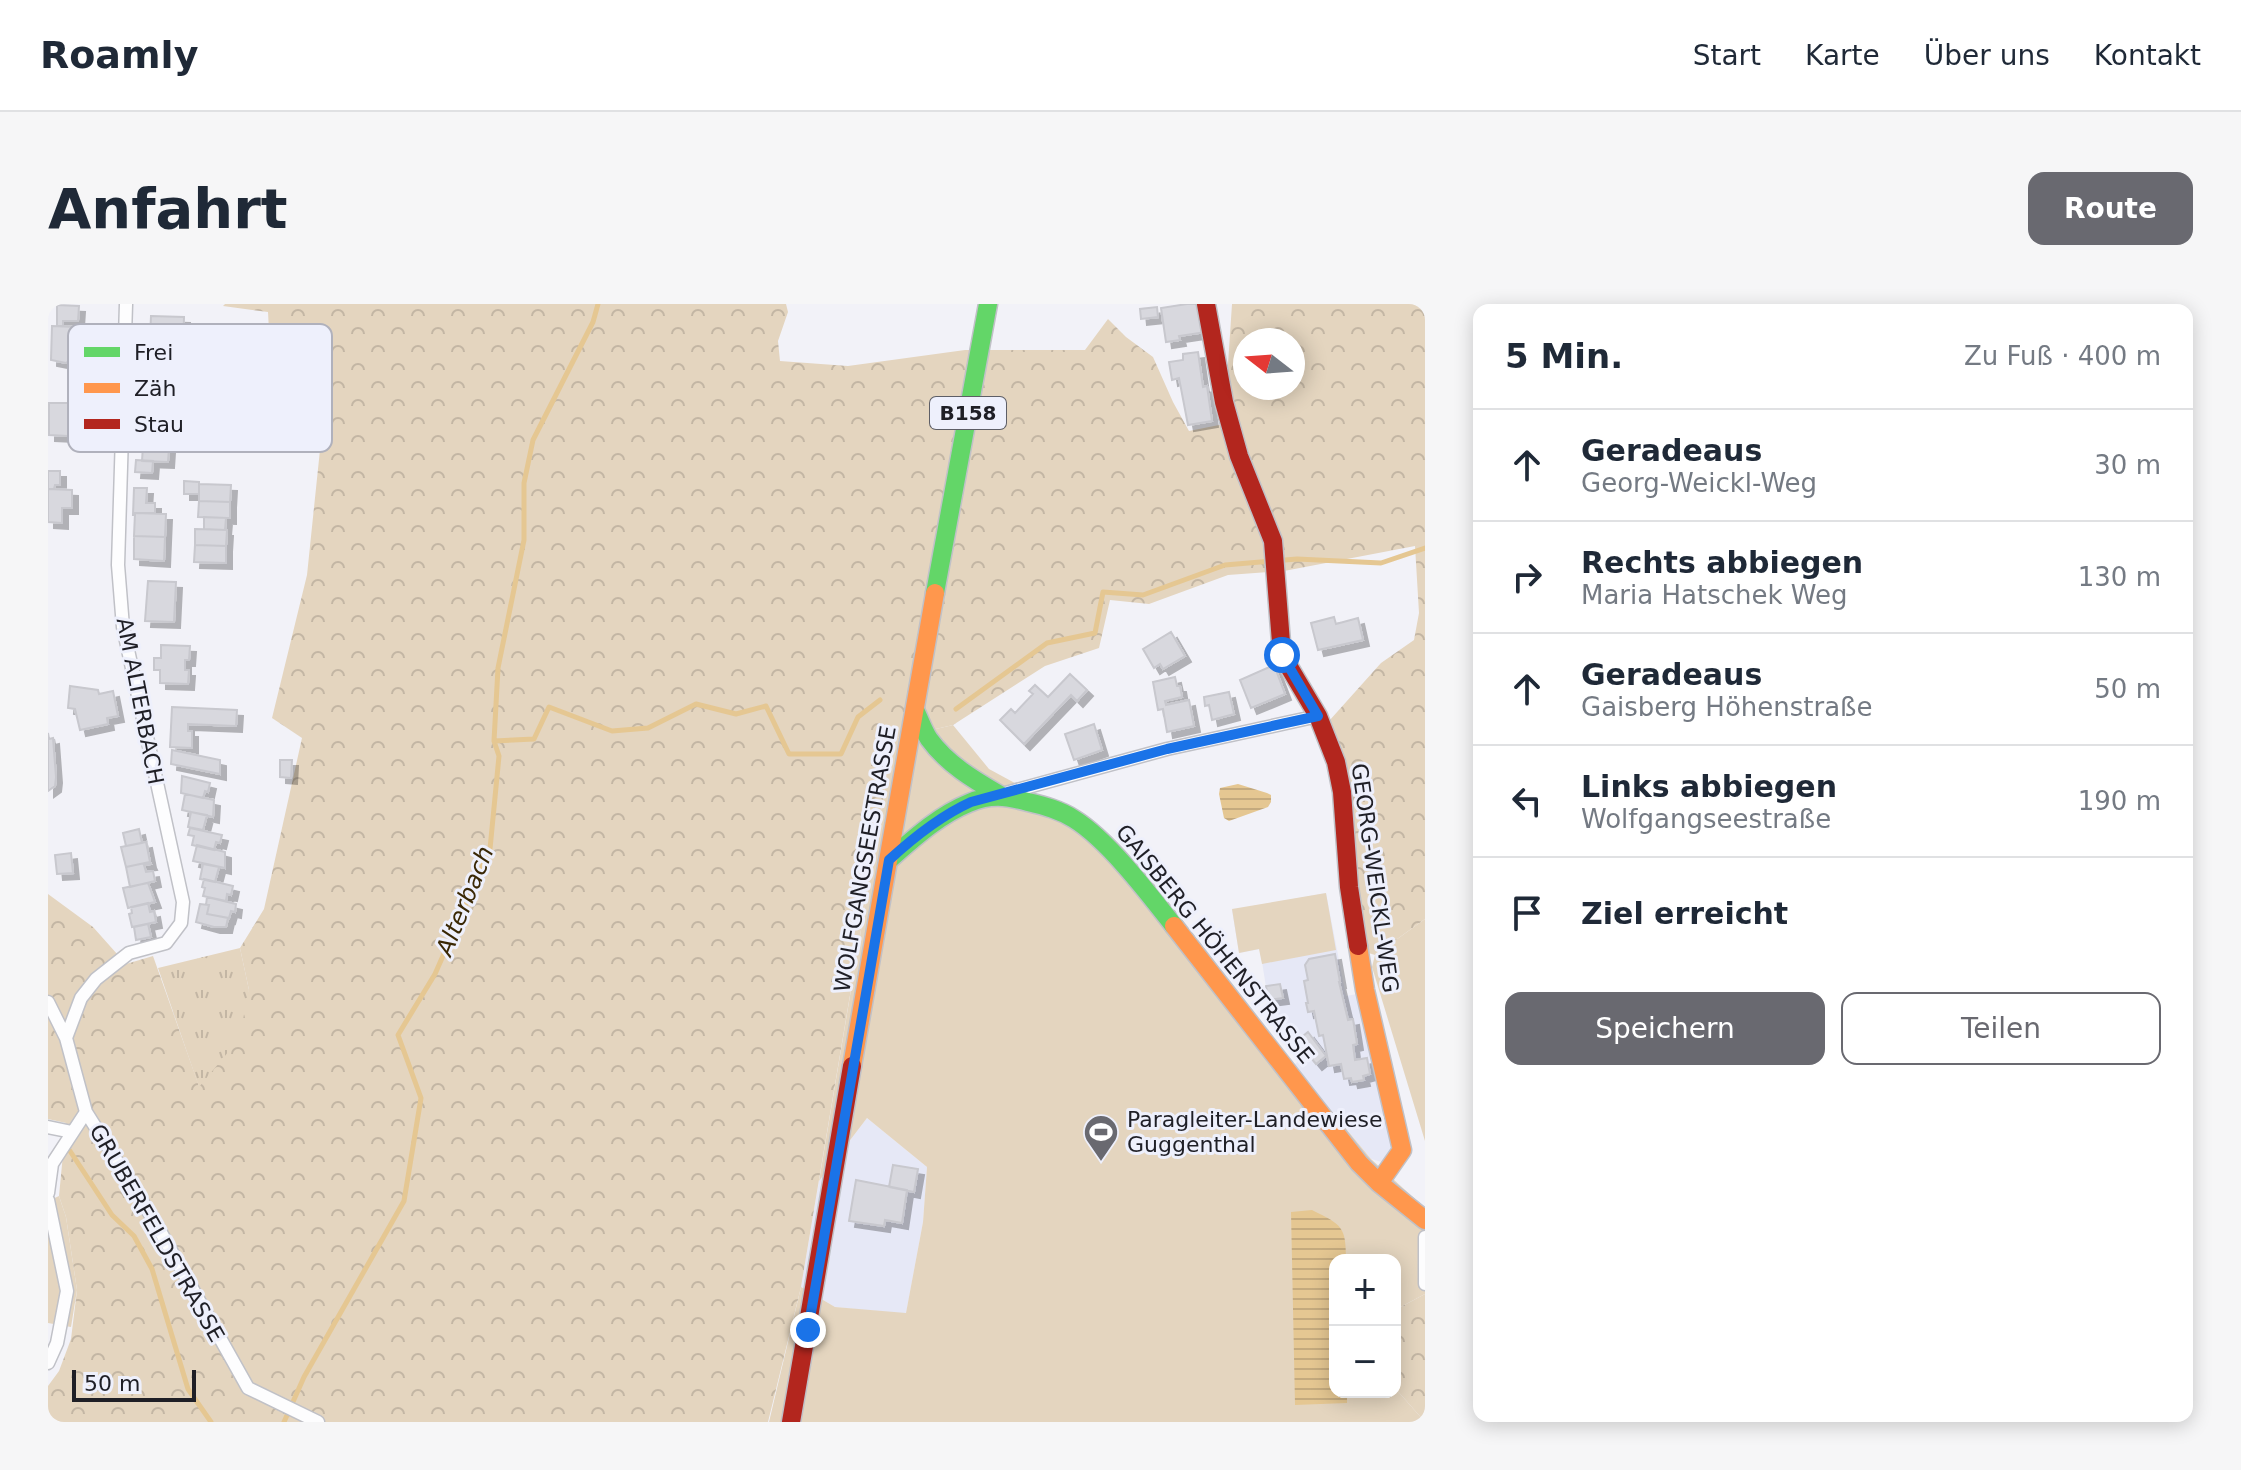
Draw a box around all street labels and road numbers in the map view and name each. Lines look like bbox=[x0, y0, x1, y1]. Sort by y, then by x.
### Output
road number: B158 bbox=[930, 397, 1006, 429]
street label: AM ALTERBACH bbox=[112, 615, 168, 787]
street label: WOLFGANGSEESTRASSE bbox=[829, 724, 901, 994]
street label: GEORG-WEICKL-WEG bbox=[1347, 762, 1403, 994]
street label: GAISBERG HÖHENSTRASSE bbox=[1111, 819, 1319, 1069]
street label: GRUBERFELDSTRASSE bbox=[84, 1120, 230, 1346]

